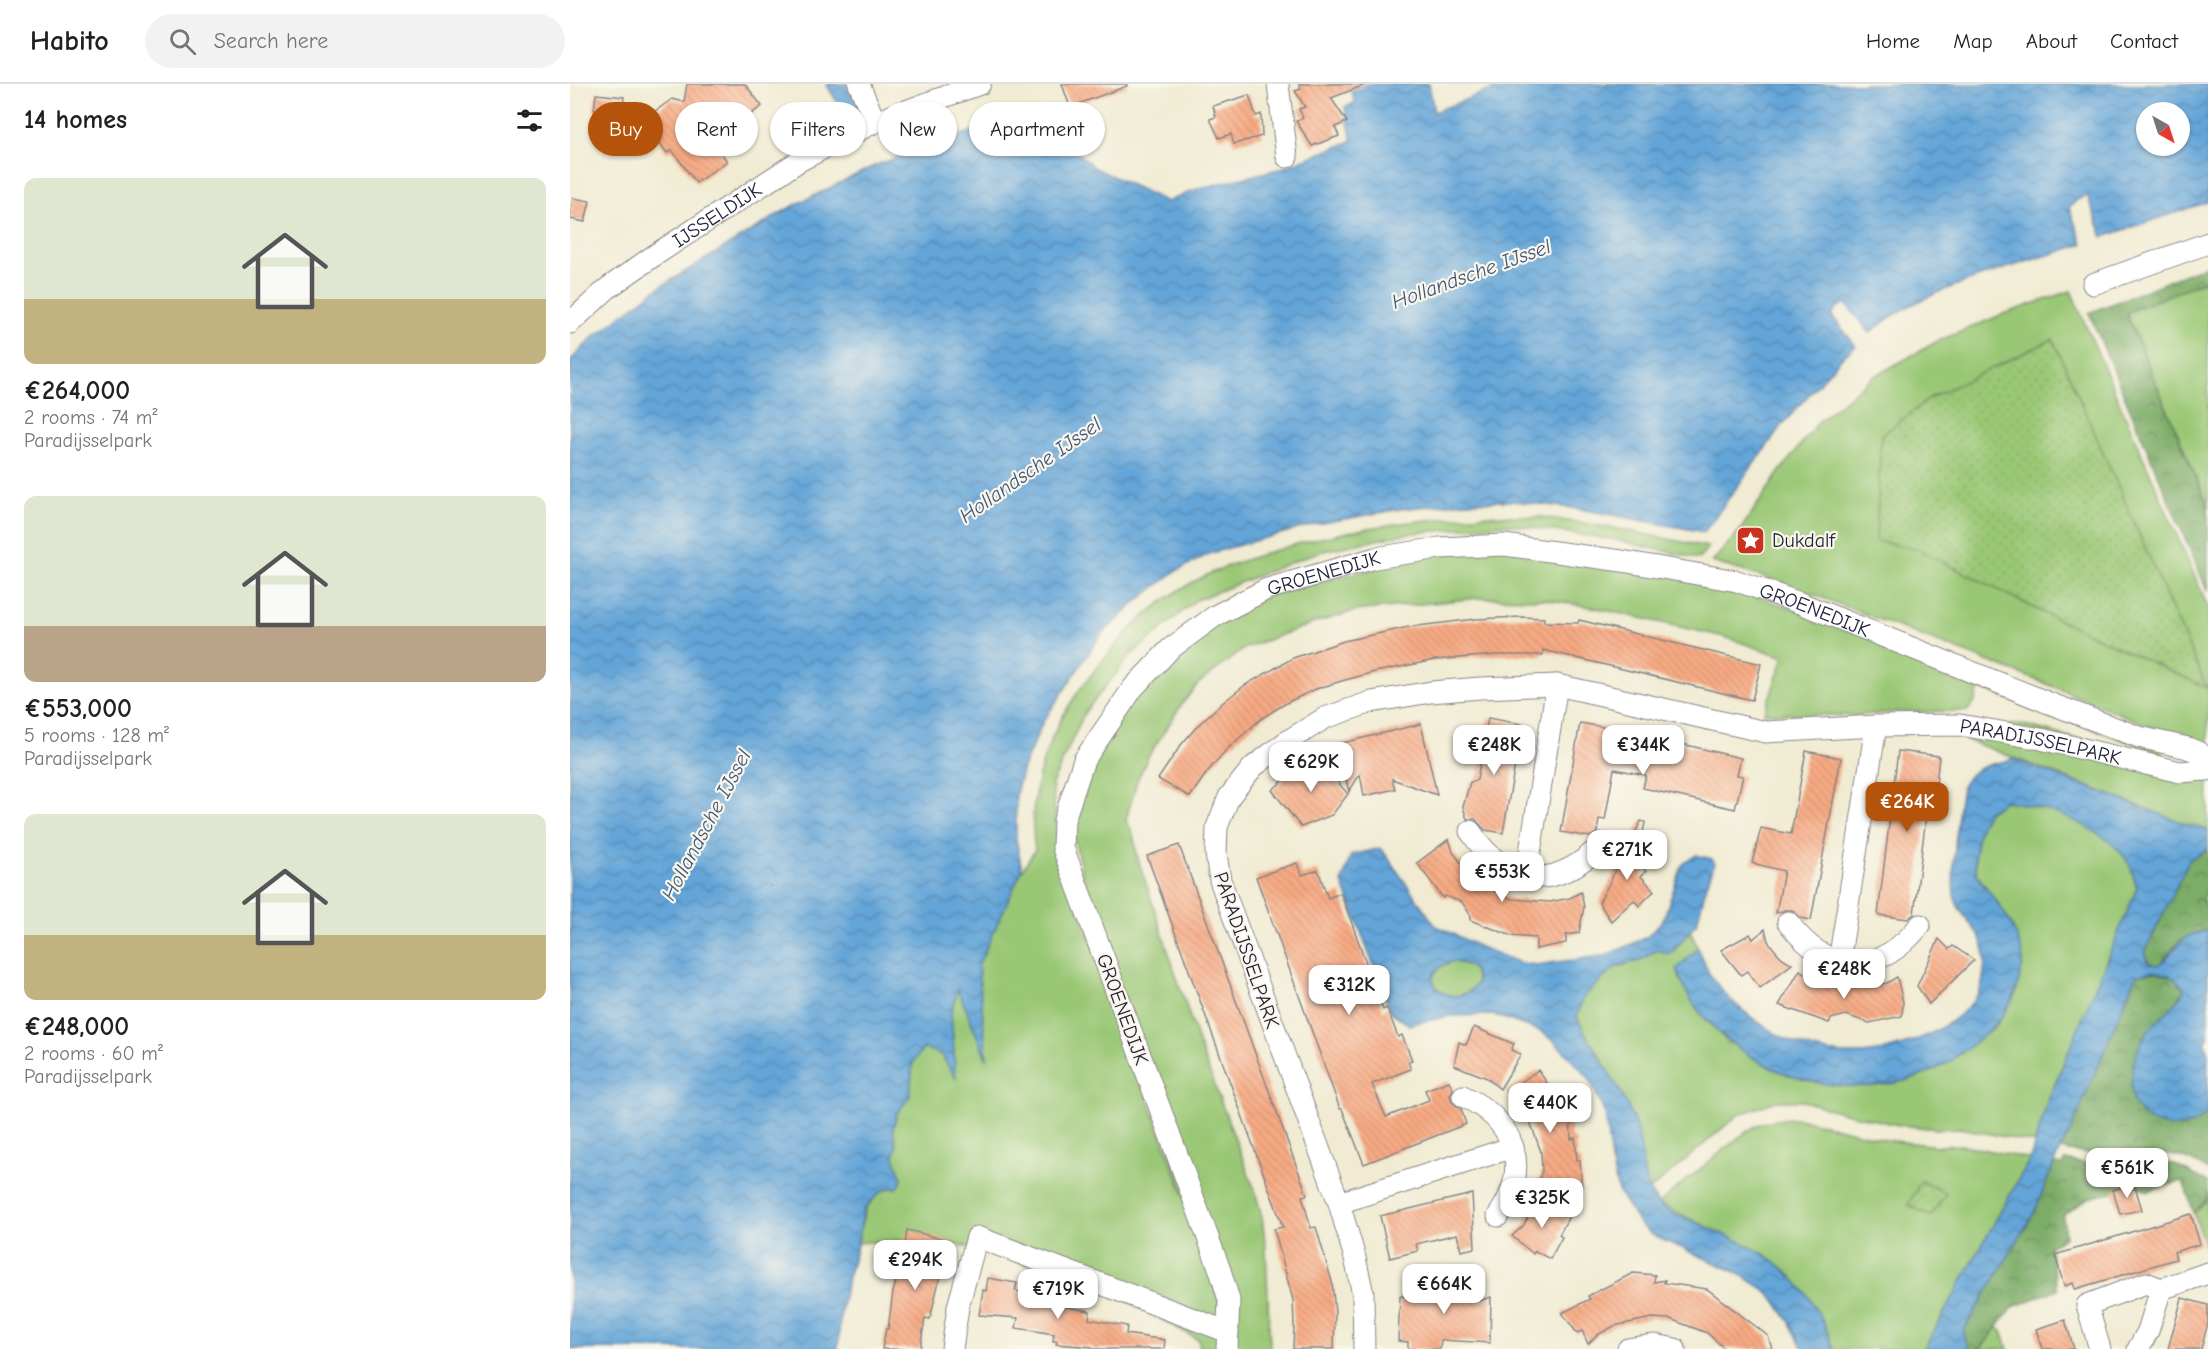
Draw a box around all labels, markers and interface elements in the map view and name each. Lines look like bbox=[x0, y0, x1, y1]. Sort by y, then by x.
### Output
search box bbox=[145, 14, 565, 68]
text: Habito bbox=[30, 25, 109, 57]
icon: search bbox=[166, 25, 199, 58]
text: Search here bbox=[214, 28, 328, 54]
text: Home bbox=[1866, 29, 1920, 53]
text: Map bbox=[1953, 29, 1993, 53]
text: About bbox=[2026, 29, 2077, 53]
text: Contact bbox=[2110, 29, 2178, 53]
chip: Buy bbox=[588, 102, 663, 156]
chip: Rent bbox=[675, 102, 758, 156]
chip: Filters bbox=[770, 102, 866, 156]
chip: New bbox=[878, 102, 957, 156]
chip: Apartment bbox=[969, 102, 1105, 156]
north arrow bbox=[2136, 102, 2190, 156]
map controls bbox=[2136, 102, 2190, 156]
icon: filters bbox=[513, 104, 546, 137]
text: 14 homes bbox=[24, 105, 127, 135]
street label: IJSSELDIJK bbox=[668, 178, 766, 252]
icon: home bbox=[231, 217, 339, 325]
water label: Hollandsche IJssel bbox=[1388, 234, 1554, 314]
text: €264,000 bbox=[24, 376, 130, 406]
text: 2 rooms · 74 m² bbox=[24, 406, 157, 429]
water label: Hollandsche IJssel bbox=[955, 412, 1106, 528]
text: Paradijsselpark bbox=[24, 429, 152, 452]
place icon: Dukdalf bbox=[1735, 524, 1767, 556]
place label: Dukdalf bbox=[1772, 529, 1836, 552]
icon: home bbox=[231, 535, 339, 643]
street label: GROENEDIJK bbox=[1265, 546, 1383, 600]
street label: GROENEDIJK bbox=[1756, 579, 1873, 642]
text: €553,000 bbox=[24, 694, 132, 724]
street label: PARADIJSSELPARK bbox=[1958, 714, 2123, 770]
text: 5 rooms · 128 m² bbox=[24, 724, 169, 747]
pin: €248K bbox=[1452, 725, 1536, 776]
pin: €344K bbox=[1601, 725, 1685, 776]
text: €248K bbox=[1467, 733, 1521, 756]
text: €344K bbox=[1616, 733, 1670, 756]
pin: €629K bbox=[1269, 742, 1353, 793]
water label: Hollandsche IJssel bbox=[656, 745, 756, 904]
text: Paradijsselpark bbox=[24, 747, 152, 770]
text: €629K bbox=[1283, 750, 1339, 773]
pin: €264K bbox=[1865, 782, 1949, 833]
text: €264K bbox=[1880, 790, 1934, 813]
pin: €271K bbox=[1585, 830, 1669, 881]
text: €271K bbox=[1601, 838, 1653, 861]
pin: €553K bbox=[1460, 852, 1544, 903]
icon: home bbox=[231, 853, 339, 961]
text: €553K bbox=[1474, 860, 1530, 883]
street label: PARADIJSSELPARK bbox=[1209, 869, 1284, 1031]
pin: €248K bbox=[1802, 949, 1886, 1000]
street label: GROENEDIJK bbox=[1092, 950, 1153, 1068]
text: €248K bbox=[1817, 957, 1871, 980]
pin: €312K bbox=[1307, 965, 1391, 1016]
text: €312K bbox=[1323, 973, 1375, 996]
text: €248,000 bbox=[24, 1012, 129, 1042]
text: 2 rooms · 60 m² bbox=[24, 1042, 163, 1065]
text: Paradijsselpark bbox=[24, 1065, 152, 1088]
pin: €440K bbox=[1508, 1083, 1592, 1134]
text: €440K bbox=[1522, 1091, 1578, 1114]
pin: €561K bbox=[2085, 1148, 2169, 1199]
text: €561K bbox=[2100, 1156, 2154, 1179]
pin: €325K bbox=[1500, 1178, 1584, 1229]
text: €325K bbox=[1514, 1186, 1570, 1209]
pin: €294K bbox=[873, 1240, 957, 1291]
text: €294K bbox=[888, 1248, 942, 1271]
pin: €664K bbox=[1402, 1264, 1486, 1315]
pin: €719K bbox=[1016, 1269, 1100, 1320]
text: €664K bbox=[1416, 1272, 1472, 1295]
text: €719K bbox=[1032, 1277, 1084, 1300]

